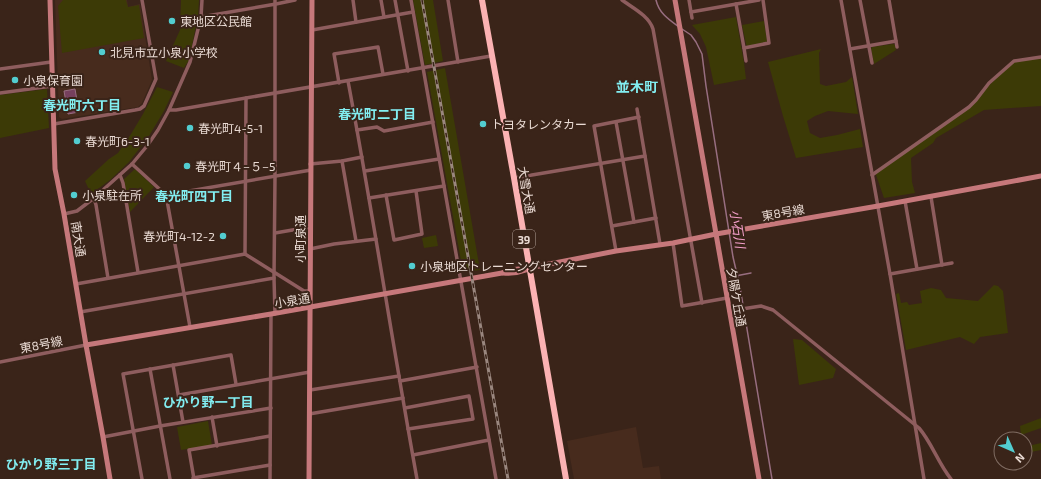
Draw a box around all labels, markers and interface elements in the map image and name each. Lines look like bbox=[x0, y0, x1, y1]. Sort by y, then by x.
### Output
place label: 東地区公民館 bbox=[180, 14, 252, 28]
marker: 東地区公民館 bbox=[167, 16, 177, 26]
place label: 北見市立小泉小学校 bbox=[110, 45, 218, 59]
marker: 北見市立小泉小学校 bbox=[97, 47, 107, 57]
place label: 小泉保育園 bbox=[23, 73, 83, 87]
marker: 小泉保育園 bbox=[10, 75, 20, 85]
district label: 並木町 bbox=[616, 78, 658, 95]
district label: 春光町六丁目 bbox=[43, 97, 121, 113]
district label: 春光町二丁目 bbox=[338, 106, 416, 122]
place label: トヨタレンタカー bbox=[491, 117, 587, 131]
marker: トヨタレンタカー bbox=[478, 119, 488, 129]
place label: 春光町4-5-1 bbox=[198, 121, 263, 135]
marker: 春光町4-5-1 bbox=[185, 123, 195, 133]
place label: 春光町6-3-1 bbox=[85, 134, 150, 148]
marker: 春光町6-3-1 bbox=[72, 136, 82, 146]
place label: 春光町４−５−5 bbox=[195, 159, 275, 173]
marker: 春光町４−５−5 bbox=[182, 161, 192, 171]
street label: 大雪大通 bbox=[516, 165, 538, 215]
place label: 小泉駐在所 bbox=[82, 188, 142, 202]
district label: 春光町四丁目 bbox=[155, 188, 233, 204]
marker: 小泉駐在所 bbox=[69, 190, 79, 200]
street label: 東8号線 bbox=[760, 201, 806, 223]
water label: 小石川 bbox=[727, 208, 749, 251]
street label: 小町泉通 bbox=[293, 215, 307, 263]
street label: 南大通 bbox=[69, 220, 89, 258]
place label: 春光町4-12-2 bbox=[143, 229, 215, 243]
road number: 39 bbox=[513, 230, 535, 248]
marker: 春光町4-12-2 bbox=[218, 231, 228, 241]
place label: 小泉地区トレーニングセンター bbox=[420, 259, 588, 273]
marker: 小泉地区トレーニングセンター bbox=[407, 261, 417, 271]
street label: 夕陽ケ丘通 bbox=[725, 266, 749, 328]
street label: 小泉通 bbox=[273, 290, 311, 310]
street label: 東8号線 bbox=[18, 333, 64, 355]
district label: ひかり野一丁目 bbox=[162, 394, 254, 410]
north arrow bbox=[993, 431, 1033, 471]
text: N bbox=[1013, 451, 1028, 466]
district label: ひかり野三丁目 bbox=[5, 456, 97, 472]

